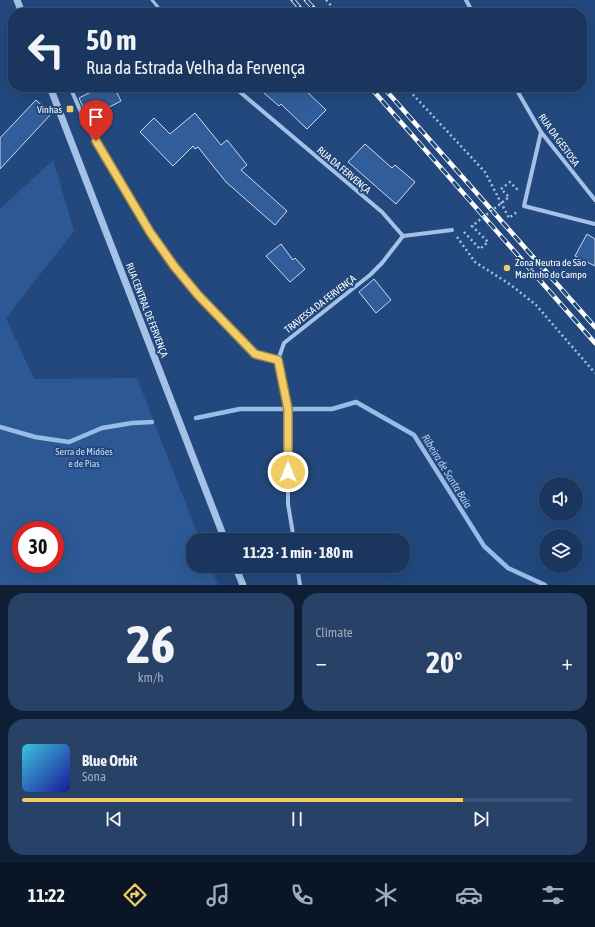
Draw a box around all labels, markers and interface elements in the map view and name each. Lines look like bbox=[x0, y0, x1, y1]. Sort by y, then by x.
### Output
icon: left bbox=[20, 24, 72, 76]
text: 50 m bbox=[86, 24, 136, 56]
text: Rua da Estrada Velha da Fervença bbox=[86, 57, 306, 78]
pin bbox=[79, 100, 113, 141]
place label: Vinhas bbox=[37, 104, 62, 115]
marker: Vinhas bbox=[65, 104, 75, 114]
icon: arrive bbox=[85, 106, 107, 128]
street label: RUA DA GESTOSA bbox=[536, 112, 582, 168]
street label: RUA DA FERVENÇA bbox=[315, 144, 373, 196]
place label: Zona Neutra de São Martinho do Campo bbox=[515, 257, 587, 280]
street label: RUA CENTRAL DE FERVENÇA bbox=[124, 261, 170, 359]
marker: Zona Neutra de São Martinho do Campo bbox=[502, 263, 512, 273]
street label: TRAVESSA DA FERVENÇA bbox=[282, 273, 358, 335]
water label: Ribeira de Santa Baia bbox=[419, 432, 475, 510]
park label: Serra de Midões e de Pias bbox=[55, 446, 113, 469]
position arrow bbox=[267, 451, 309, 493]
map controls bbox=[539, 477, 583, 573]
button: sound bbox=[539, 477, 583, 521]
speed limit sign: 30 bbox=[12, 521, 64, 573]
button: layers bbox=[539, 529, 583, 573]
text: 11:23 · 1 min · 180 m bbox=[243, 544, 353, 561]
text: 26 bbox=[126, 614, 175, 674]
text: Climate bbox=[316, 625, 353, 640]
text: 20° bbox=[426, 645, 462, 679]
text: − bbox=[316, 649, 327, 675]
text: + bbox=[562, 649, 573, 675]
text: km/h bbox=[138, 670, 164, 685]
text: Blue Orbit bbox=[82, 752, 137, 769]
text: Sona bbox=[82, 769, 106, 784]
icon: previous bbox=[103, 808, 125, 830]
icon: pause bbox=[286, 808, 308, 830]
icon: next bbox=[470, 808, 492, 830]
icon: directions bbox=[121, 881, 149, 909]
icon: music bbox=[204, 881, 232, 909]
icon: phone bbox=[288, 881, 316, 909]
icon: climate bbox=[372, 881, 400, 909]
icon: car bbox=[455, 881, 483, 909]
icon: filters bbox=[539, 881, 567, 909]
text: 11:22 bbox=[28, 885, 65, 906]

